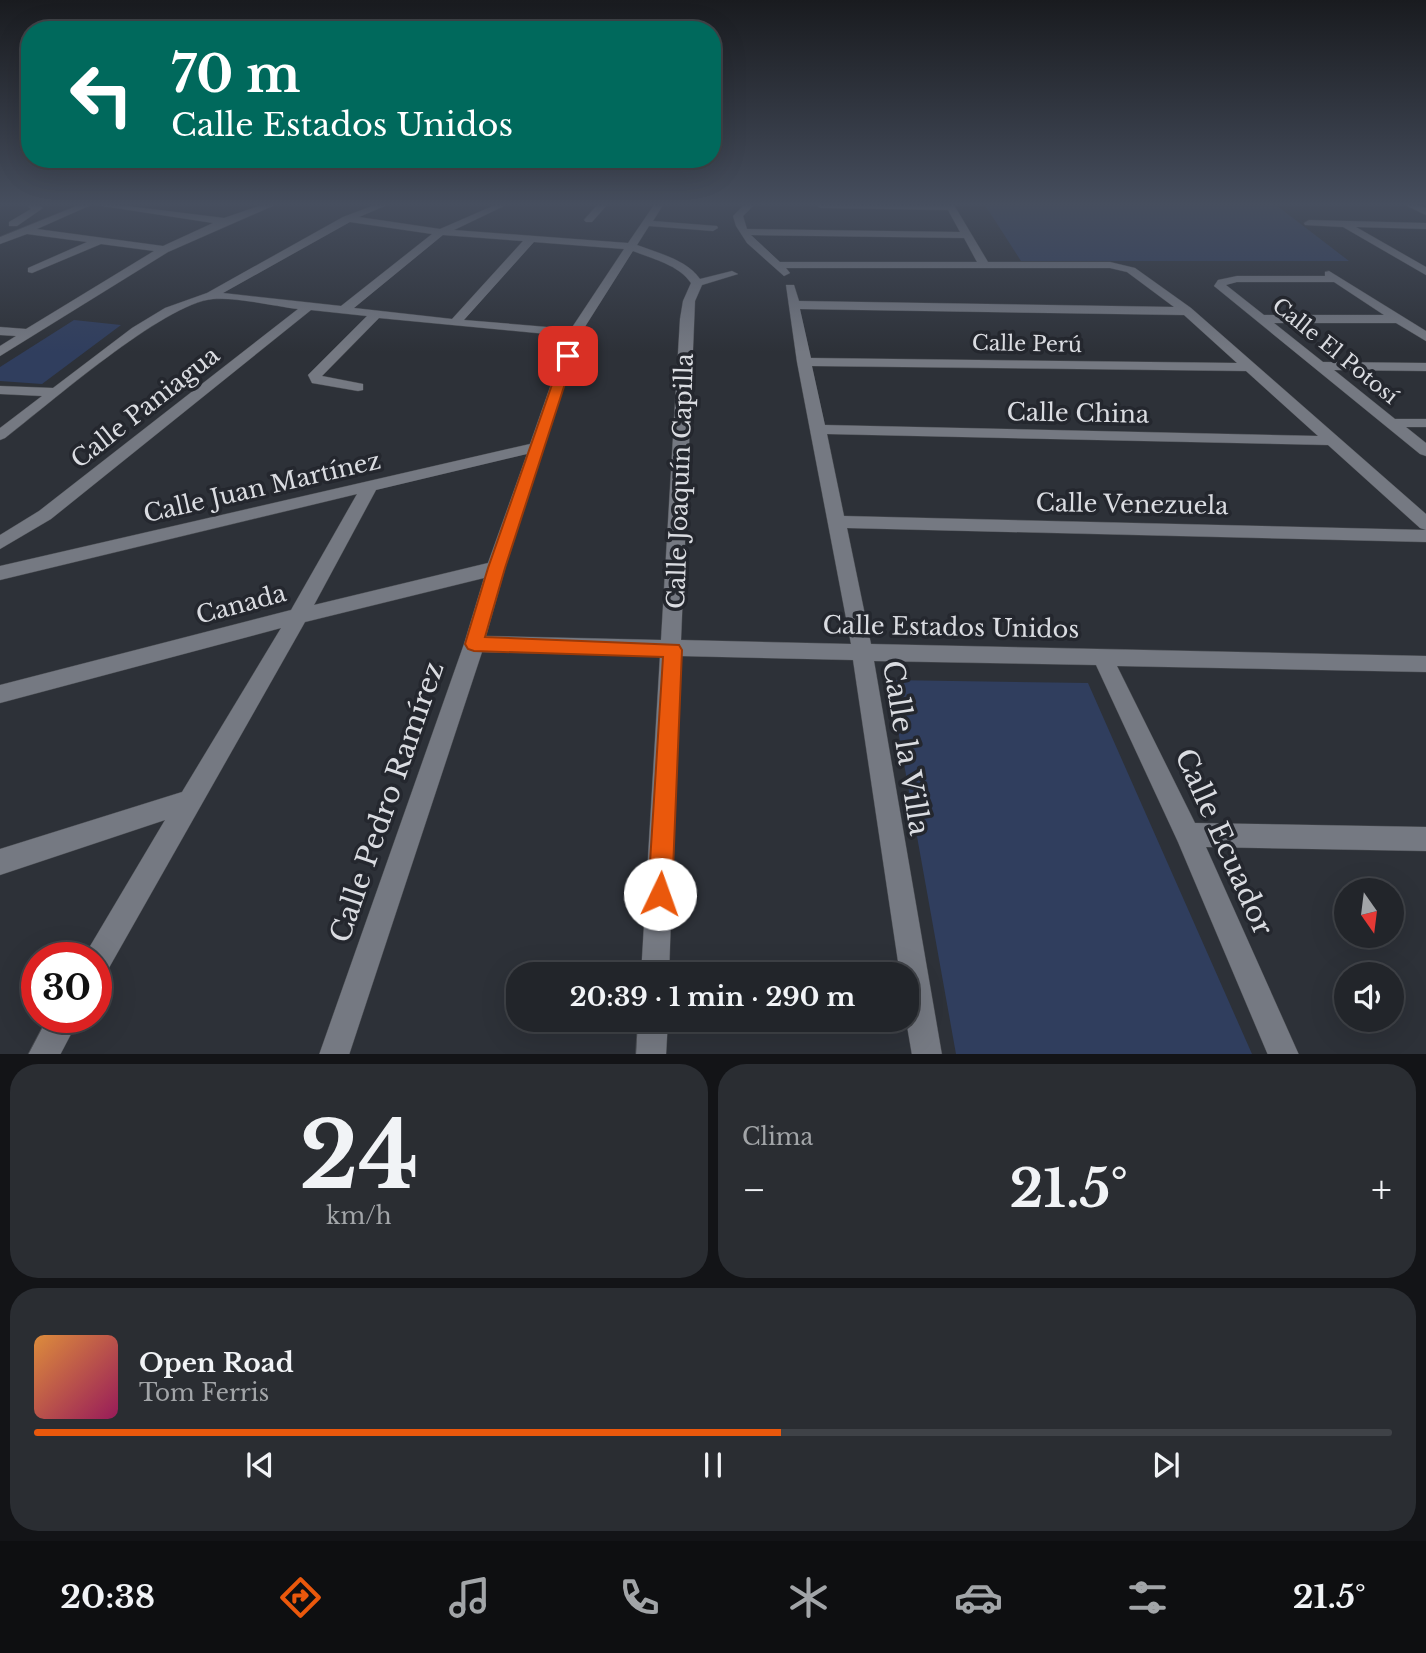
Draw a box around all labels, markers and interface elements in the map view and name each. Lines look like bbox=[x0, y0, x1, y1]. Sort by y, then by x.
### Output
text: 70 m bbox=[171, 44, 301, 105]
icon: left bbox=[56, 49, 147, 140]
text: Calle Estados Unidos bbox=[171, 105, 513, 145]
street label: Calle El Potosí bbox=[1267, 292, 1404, 410]
pin bbox=[538, 326, 598, 386]
street label: Calle Perú bbox=[972, 330, 1082, 358]
icon: arrive bbox=[549, 337, 587, 375]
street label: Calle Paniagua bbox=[65, 340, 225, 474]
street label: Calle Joaquín Capilla bbox=[661, 352, 699, 609]
street label: Calle China bbox=[1006, 397, 1150, 429]
street label: Calle Juan Martínez bbox=[141, 446, 383, 528]
street label: Calle Venezuela bbox=[1035, 488, 1229, 520]
street label: Canada bbox=[193, 578, 290, 630]
street label: Calle Estados Unidos bbox=[822, 610, 1080, 644]
street label: Calle Pedro Ramírez bbox=[322, 657, 452, 947]
street label: Calle la Villa bbox=[875, 658, 937, 838]
street label: Calle Ecuador bbox=[1167, 743, 1281, 941]
position arrow bbox=[623, 857, 697, 931]
north arrow bbox=[1334, 878, 1404, 948]
map controls bbox=[1334, 878, 1404, 1032]
speed limit sign: 30 bbox=[21, 942, 112, 1033]
button: sound bbox=[1334, 962, 1404, 1032]
text: 20:39 · 1 min · 290 m bbox=[570, 981, 855, 1013]
text: 24 bbox=[299, 1100, 419, 1213]
text: Clima bbox=[742, 1123, 813, 1151]
text: 21.5° bbox=[1009, 1157, 1128, 1221]
text: − bbox=[742, 1166, 766, 1213]
text: + bbox=[1371, 1166, 1392, 1213]
text: km/h bbox=[326, 1202, 392, 1230]
text: Open Road bbox=[139, 1347, 294, 1379]
text: Tom Ferris bbox=[139, 1379, 269, 1407]
icon: previous bbox=[241, 1446, 279, 1484]
icon: pause bbox=[694, 1446, 732, 1484]
icon: next bbox=[1147, 1446, 1185, 1484]
icon: directions bbox=[276, 1573, 325, 1622]
icon: music bbox=[445, 1573, 494, 1622]
icon: phone bbox=[615, 1573, 664, 1622]
icon: climate bbox=[784, 1573, 833, 1622]
icon: car bbox=[954, 1573, 1003, 1622]
icon: filters bbox=[1123, 1573, 1172, 1622]
text: 20:38 bbox=[60, 1577, 155, 1617]
text: 21.5° bbox=[1293, 1577, 1366, 1617]

